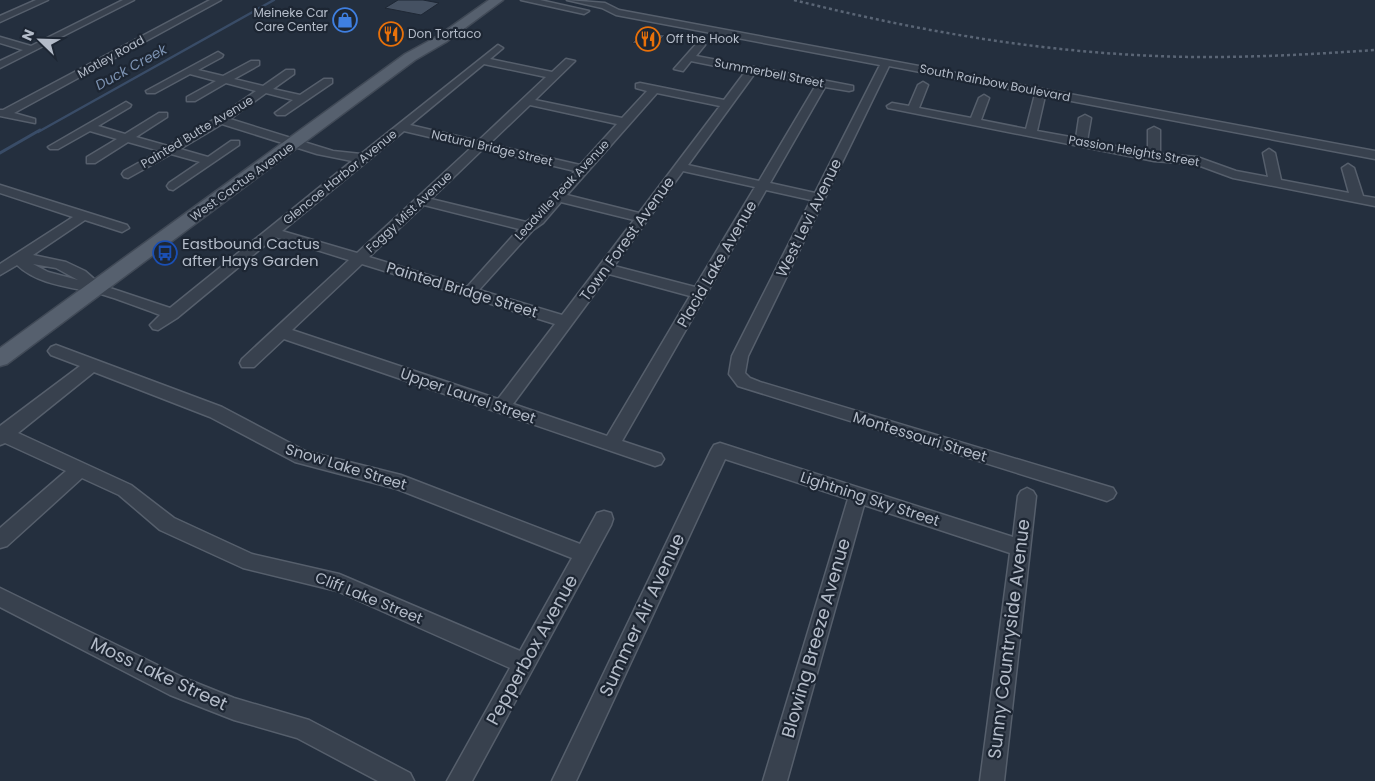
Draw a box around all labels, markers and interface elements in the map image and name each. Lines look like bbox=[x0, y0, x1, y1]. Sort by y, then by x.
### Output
place label: Meineke Car Care Center bbox=[253, 4, 329, 35]
shop icon: Meineke Car Care Center bbox=[332, 7, 358, 33]
north arrow bbox=[15, 15, 65, 65]
restaurant icon: Don Tortaco bbox=[378, 21, 404, 47]
place label: Don Tortaco bbox=[408, 25, 481, 42]
text: N bbox=[17, 26, 39, 44]
restaurant icon: Off the Hook bbox=[635, 26, 661, 52]
place label: Off the Hook bbox=[666, 30, 740, 47]
street label: Motley Road bbox=[74, 31, 147, 82]
water label: Duck Creek bbox=[91, 39, 171, 95]
street label: Summerbell Street bbox=[713, 54, 825, 91]
street label: South Rainbow Boulevard bbox=[918, 60, 1072, 105]
street label: Painted Butte Avenue bbox=[137, 91, 256, 172]
street label: Glencoe Harbor Avenue bbox=[279, 125, 400, 228]
street label: Natural Bridge Street bbox=[430, 125, 555, 170]
street label: Passion Heights Street bbox=[1067, 131, 1201, 170]
street label: Leadville Peak Avenue bbox=[510, 136, 613, 244]
street label: West Cactus Avenue bbox=[186, 138, 297, 225]
street label: West Levi Avenue bbox=[771, 155, 846, 281]
street label: Foggy Mist Avenue bbox=[362, 167, 455, 256]
street label: Town Forest Avenue bbox=[574, 172, 679, 305]
street label: Placid Lake Avenue bbox=[672, 196, 762, 331]
place label: Eastbound Cactus after Hays Garden bbox=[182, 233, 320, 271]
bus stop icon: Eastbound Cactus after Hays Garden bbox=[152, 240, 178, 266]
street label: Painted Bridge Street bbox=[384, 257, 540, 323]
street label: Upper Laurel Street bbox=[398, 362, 539, 429]
street label: Montessouri Street bbox=[851, 406, 990, 467]
street label: Snow Lake Street bbox=[283, 438, 409, 495]
street label: Lightning Sky Street bbox=[798, 466, 942, 531]
street label: Sunny Countryside Avenue bbox=[981, 518, 1036, 760]
street label: Summer Air Avenue bbox=[593, 529, 690, 701]
street label: Blowing Breeze Avenue bbox=[775, 535, 856, 741]
street label: Cliff Lake Street bbox=[312, 566, 426, 629]
street label: Pepperbox Avenue bbox=[480, 570, 583, 730]
street label: Moss Lake Street bbox=[87, 631, 232, 716]

